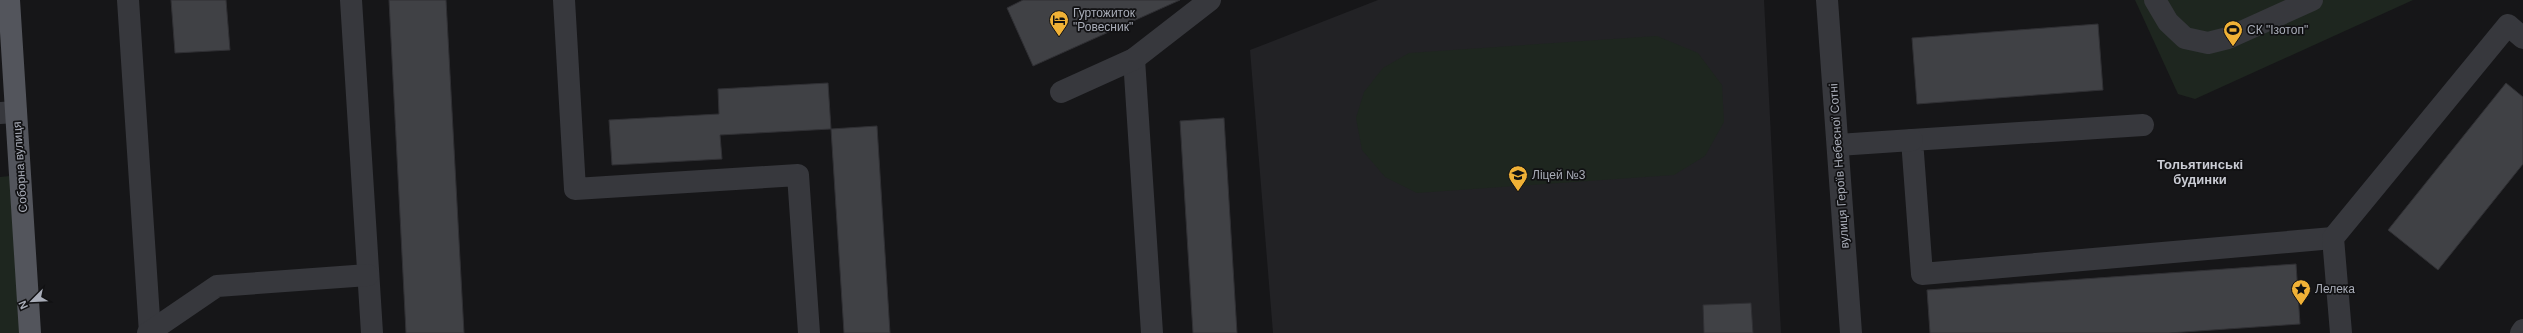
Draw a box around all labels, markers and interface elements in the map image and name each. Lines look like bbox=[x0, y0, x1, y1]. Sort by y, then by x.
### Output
place label: Гуртожиток "Ровесник" bbox=[1073, 6, 1136, 34]
hotel icon: Гуртожиток "Ровесник" bbox=[1048, 9, 1070, 37]
sports icon: СК "Ізотоп" bbox=[2222, 19, 2244, 47]
place label: СК "Ізотоп" bbox=[2247, 23, 2308, 37]
street label: вулиця Героїв Небесної Сотні bbox=[1826, 83, 1852, 249]
street label: Соборна вулиця bbox=[10, 121, 30, 213]
district label: Тольятинські будинки bbox=[2157, 157, 2243, 187]
school or university icon: Ліцей №3 bbox=[1507, 164, 1529, 192]
place label: Ліцей №3 bbox=[1532, 168, 1586, 182]
place icon: Лелека bbox=[2290, 278, 2312, 306]
north arrow bbox=[12, 281, 52, 321]
place label: Лелека bbox=[2315, 282, 2355, 296]
text: N bbox=[16, 299, 30, 311]

